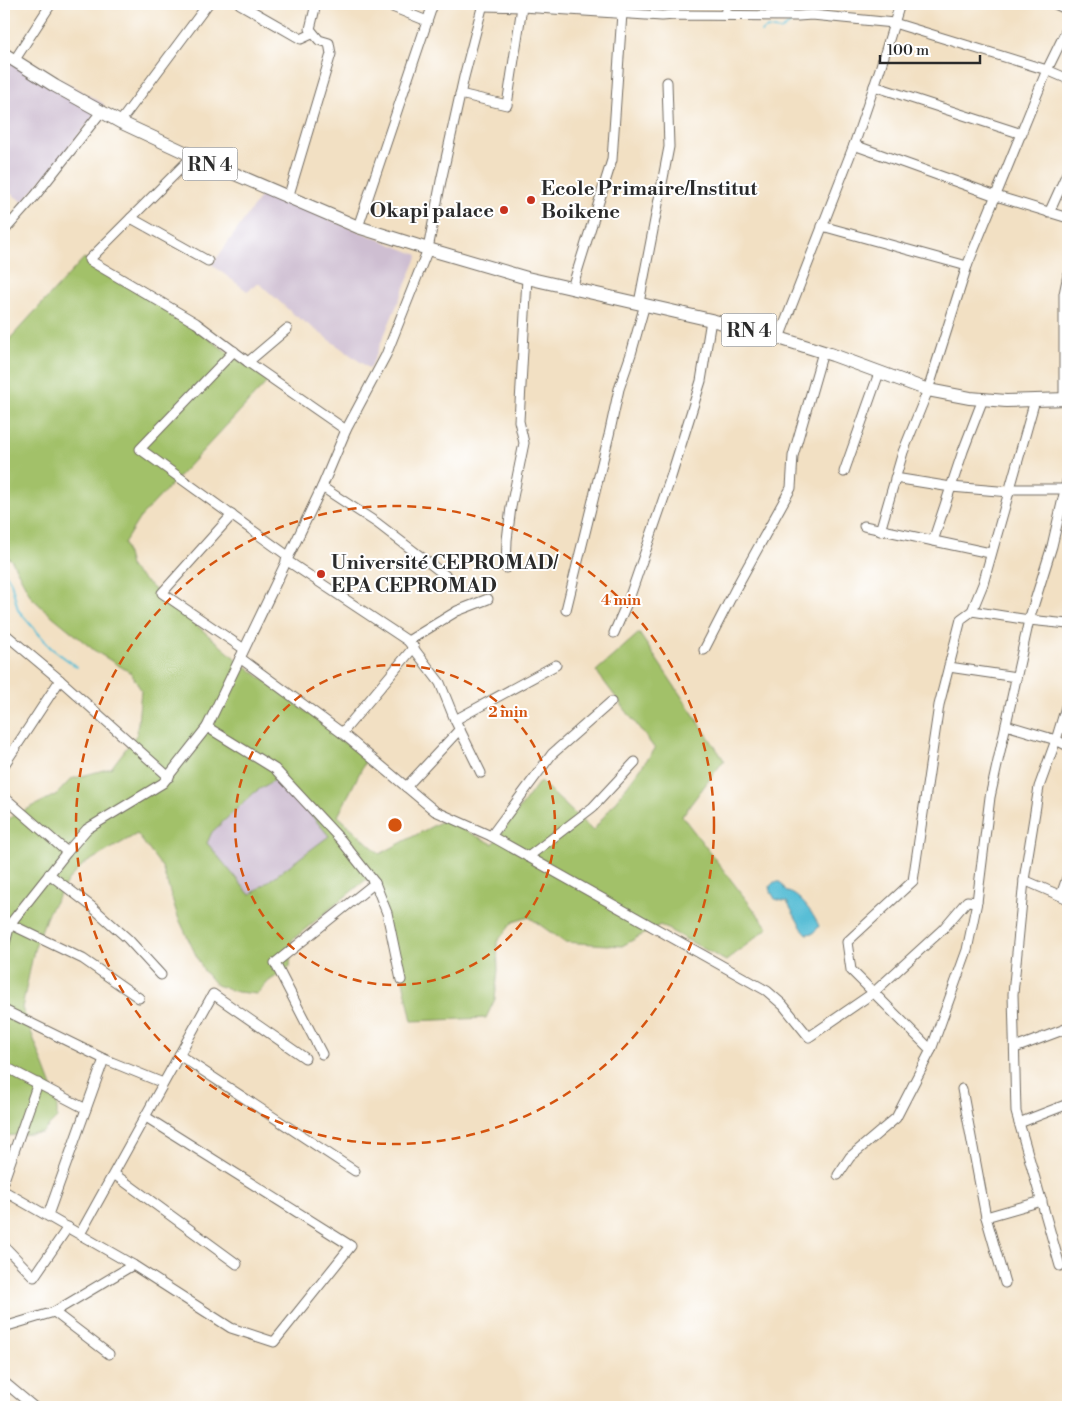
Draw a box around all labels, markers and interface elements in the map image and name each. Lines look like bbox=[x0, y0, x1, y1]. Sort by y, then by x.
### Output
scale bar bbox=[880, 32, 980, 64]
text: 100 m bbox=[887, 41, 929, 60]
road number: RN 4 bbox=[182, 147, 238, 180]
place label: Ecole Primaire/Institut Boikene bbox=[541, 177, 758, 225]
marker: Ecole Primaire/Institut Boikene bbox=[525, 194, 537, 206]
place label: Okapi palace bbox=[370, 199, 494, 224]
marker: Okapi palace bbox=[498, 204, 510, 216]
road number: RN 4 bbox=[722, 314, 776, 346]
place label: Université CEPROMAD/ EPA CEPROMAD bbox=[331, 551, 559, 599]
marker: Université CEPROMAD/ EPA CEPROMAD bbox=[315, 568, 327, 580]
text: 4 min bbox=[601, 591, 642, 610]
text: 2 min bbox=[488, 703, 528, 722]
centre of rings bbox=[386, 816, 404, 834]

